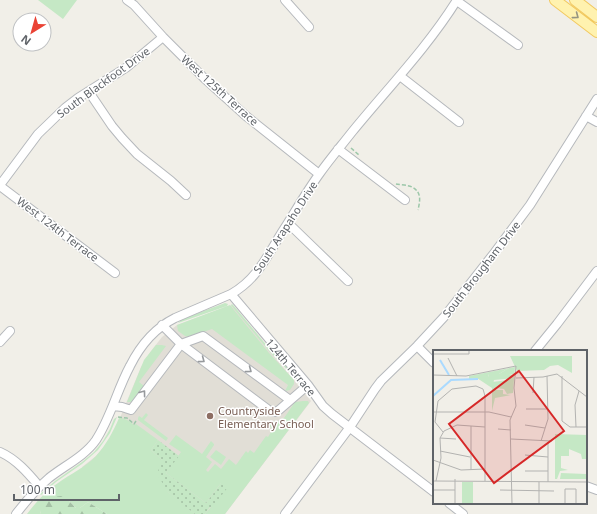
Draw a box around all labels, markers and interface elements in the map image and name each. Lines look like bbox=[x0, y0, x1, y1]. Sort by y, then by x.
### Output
one-way arrow bbox=[572, 11, 579, 19]
north arrow bbox=[12, 12, 52, 52]
text: N bbox=[18, 32, 34, 49]
street label: South Blackfoot Drive bbox=[53, 43, 153, 121]
street label: West 125th Terrace bbox=[178, 51, 262, 129]
street label: South Arapaho Drive bbox=[250, 178, 320, 276]
street label: West 124th Terrace bbox=[14, 193, 102, 265]
street label: South Brougham Drive bbox=[439, 218, 523, 320]
street label: 124th Terrace bbox=[263, 335, 319, 399]
inset map bbox=[433, 350, 587, 504]
one-way arrow bbox=[198, 355, 205, 362]
one-way arrow bbox=[245, 365, 252, 372]
one-way arrow bbox=[138, 391, 145, 398]
place label: Countryside Elementary School bbox=[218, 403, 314, 431]
marker: Countryside Elementary School bbox=[205, 411, 215, 421]
scale bar bbox=[14, 476, 119, 502]
text: 100 m bbox=[20, 481, 55, 498]

